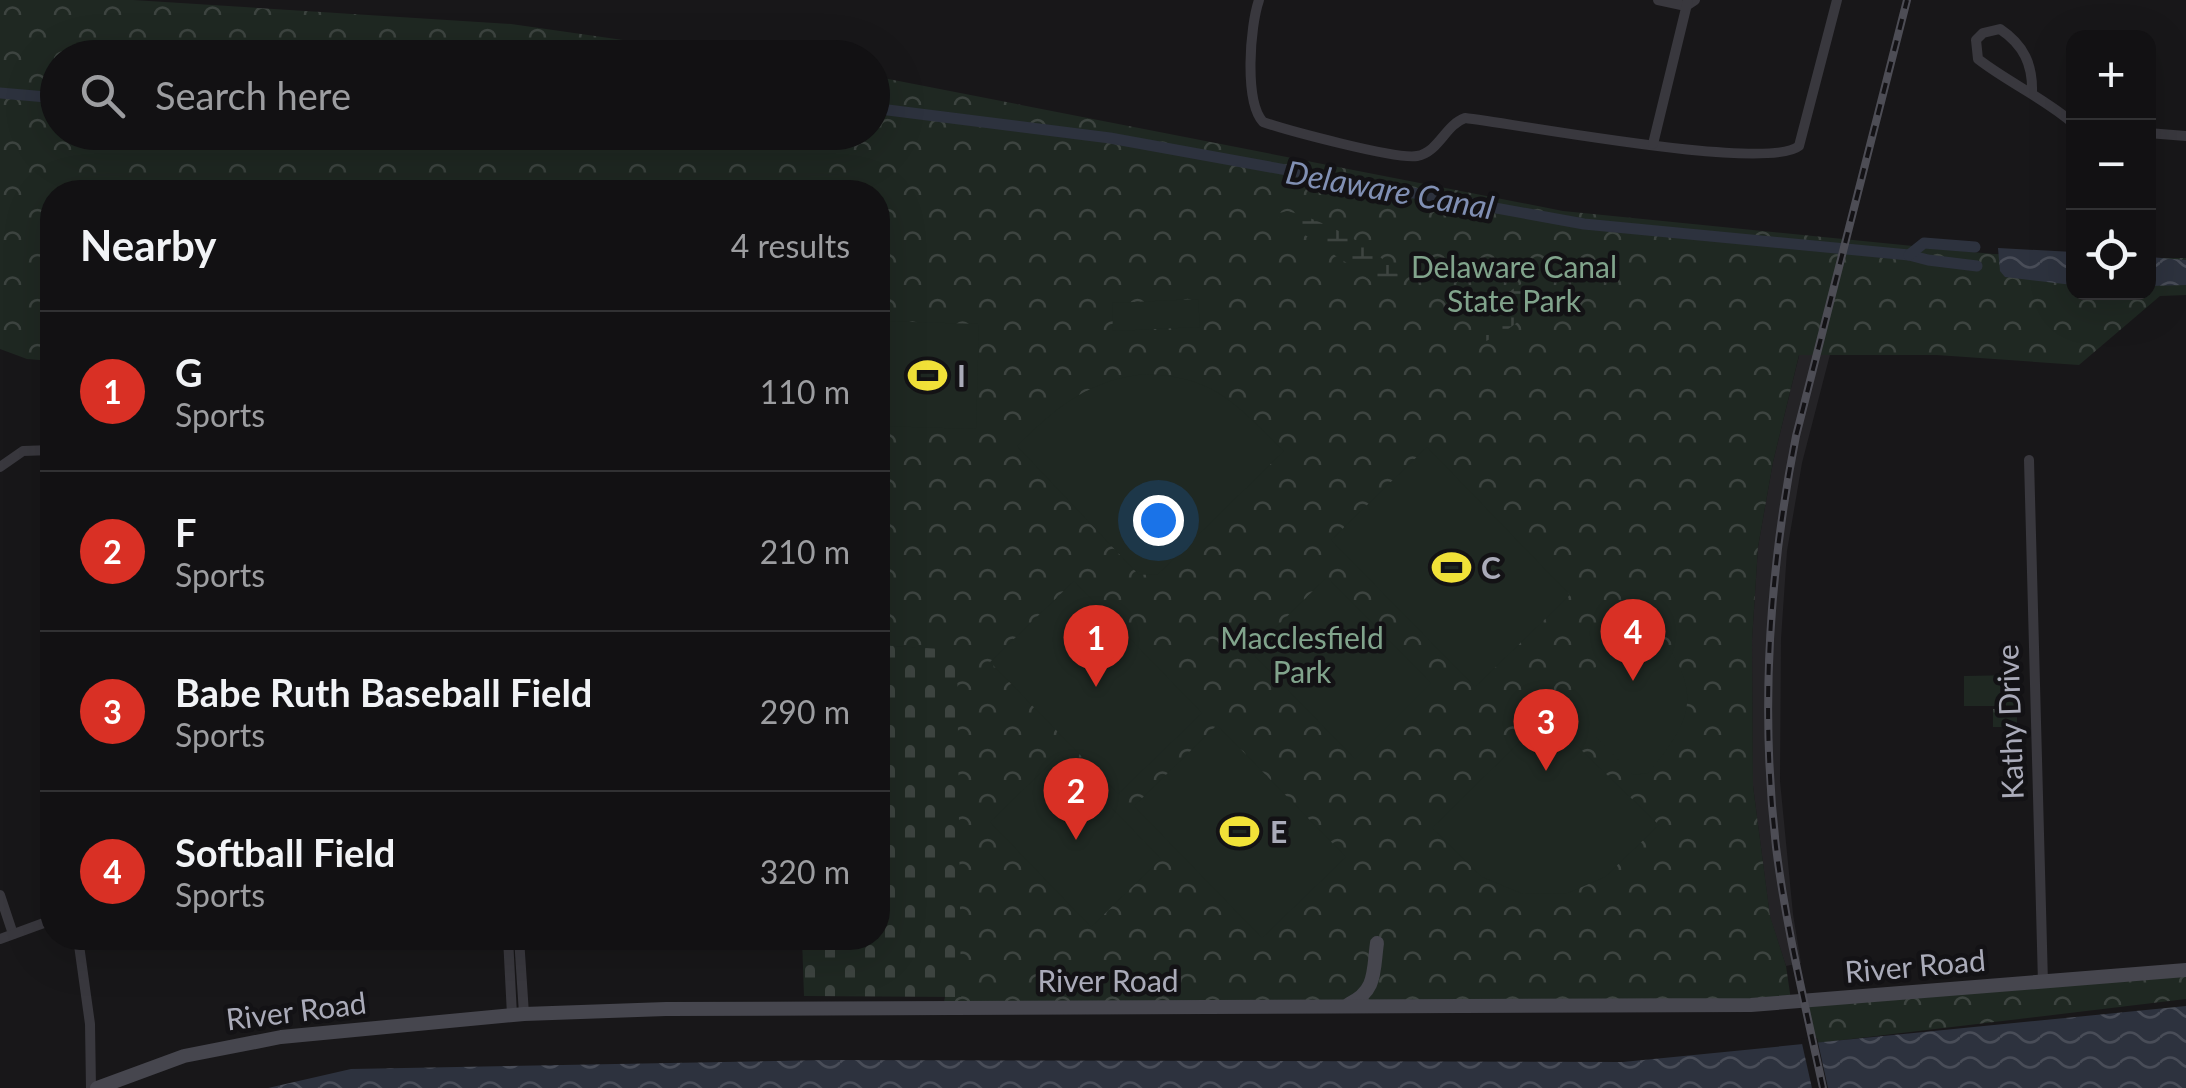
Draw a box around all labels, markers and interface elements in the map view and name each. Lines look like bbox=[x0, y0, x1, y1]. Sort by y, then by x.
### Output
map controls bbox=[2066, 30, 2156, 300]
button: + bbox=[2066, 30, 2156, 120]
search box bbox=[40, 40, 890, 150]
icon: search bbox=[75, 68, 130, 123]
text: Search here bbox=[155, 72, 351, 118]
button: − bbox=[2066, 120, 2156, 210]
water label: Delaware Canal bbox=[1283, 152, 1497, 226]
button: locate bbox=[2066, 210, 2156, 300]
text: Nearby bbox=[80, 220, 217, 270]
text: 4 results bbox=[731, 226, 850, 265]
park label: Delaware Canal State Park bbox=[1411, 248, 1617, 318]
text: G bbox=[175, 349, 203, 395]
sports icon: I bbox=[906, 354, 948, 396]
place label: I bbox=[957, 357, 966, 393]
text: 1 bbox=[103, 372, 122, 411]
text: 110 m bbox=[760, 372, 850, 411]
text: Sports bbox=[175, 395, 265, 434]
your location bbox=[1133, 495, 1184, 546]
text: F bbox=[175, 509, 197, 555]
text: 2 bbox=[103, 532, 122, 571]
text: 210 m bbox=[760, 532, 850, 571]
sports icon: C bbox=[1430, 546, 1472, 588]
place label: C bbox=[1481, 549, 1501, 585]
text: Sports bbox=[175, 555, 265, 594]
pin: 4 bbox=[1600, 598, 1666, 681]
pin: 1 bbox=[1064, 604, 1128, 687]
park label: Macclesfield Park bbox=[1220, 619, 1384, 689]
street label: Kathy Drive bbox=[1988, 644, 2030, 800]
text: Babe Ruth Baseball Field bbox=[175, 669, 592, 715]
pin: 3 bbox=[1514, 688, 1578, 771]
text: 3 bbox=[103, 692, 122, 731]
text: 290 m bbox=[760, 692, 850, 731]
text: Sports bbox=[175, 715, 265, 754]
pin: 2 bbox=[1044, 758, 1108, 840]
sports icon: E bbox=[1219, 810, 1261, 852]
place label: E bbox=[1270, 813, 1287, 849]
text: Softball Field bbox=[175, 829, 395, 875]
text: 4 bbox=[103, 852, 122, 891]
text: 320 m bbox=[760, 852, 850, 891]
text: Sports bbox=[175, 875, 265, 914]
street label: River Road bbox=[1843, 941, 1987, 989]
street label: River Road bbox=[1037, 962, 1179, 998]
street label: River Road bbox=[224, 984, 368, 1036]

